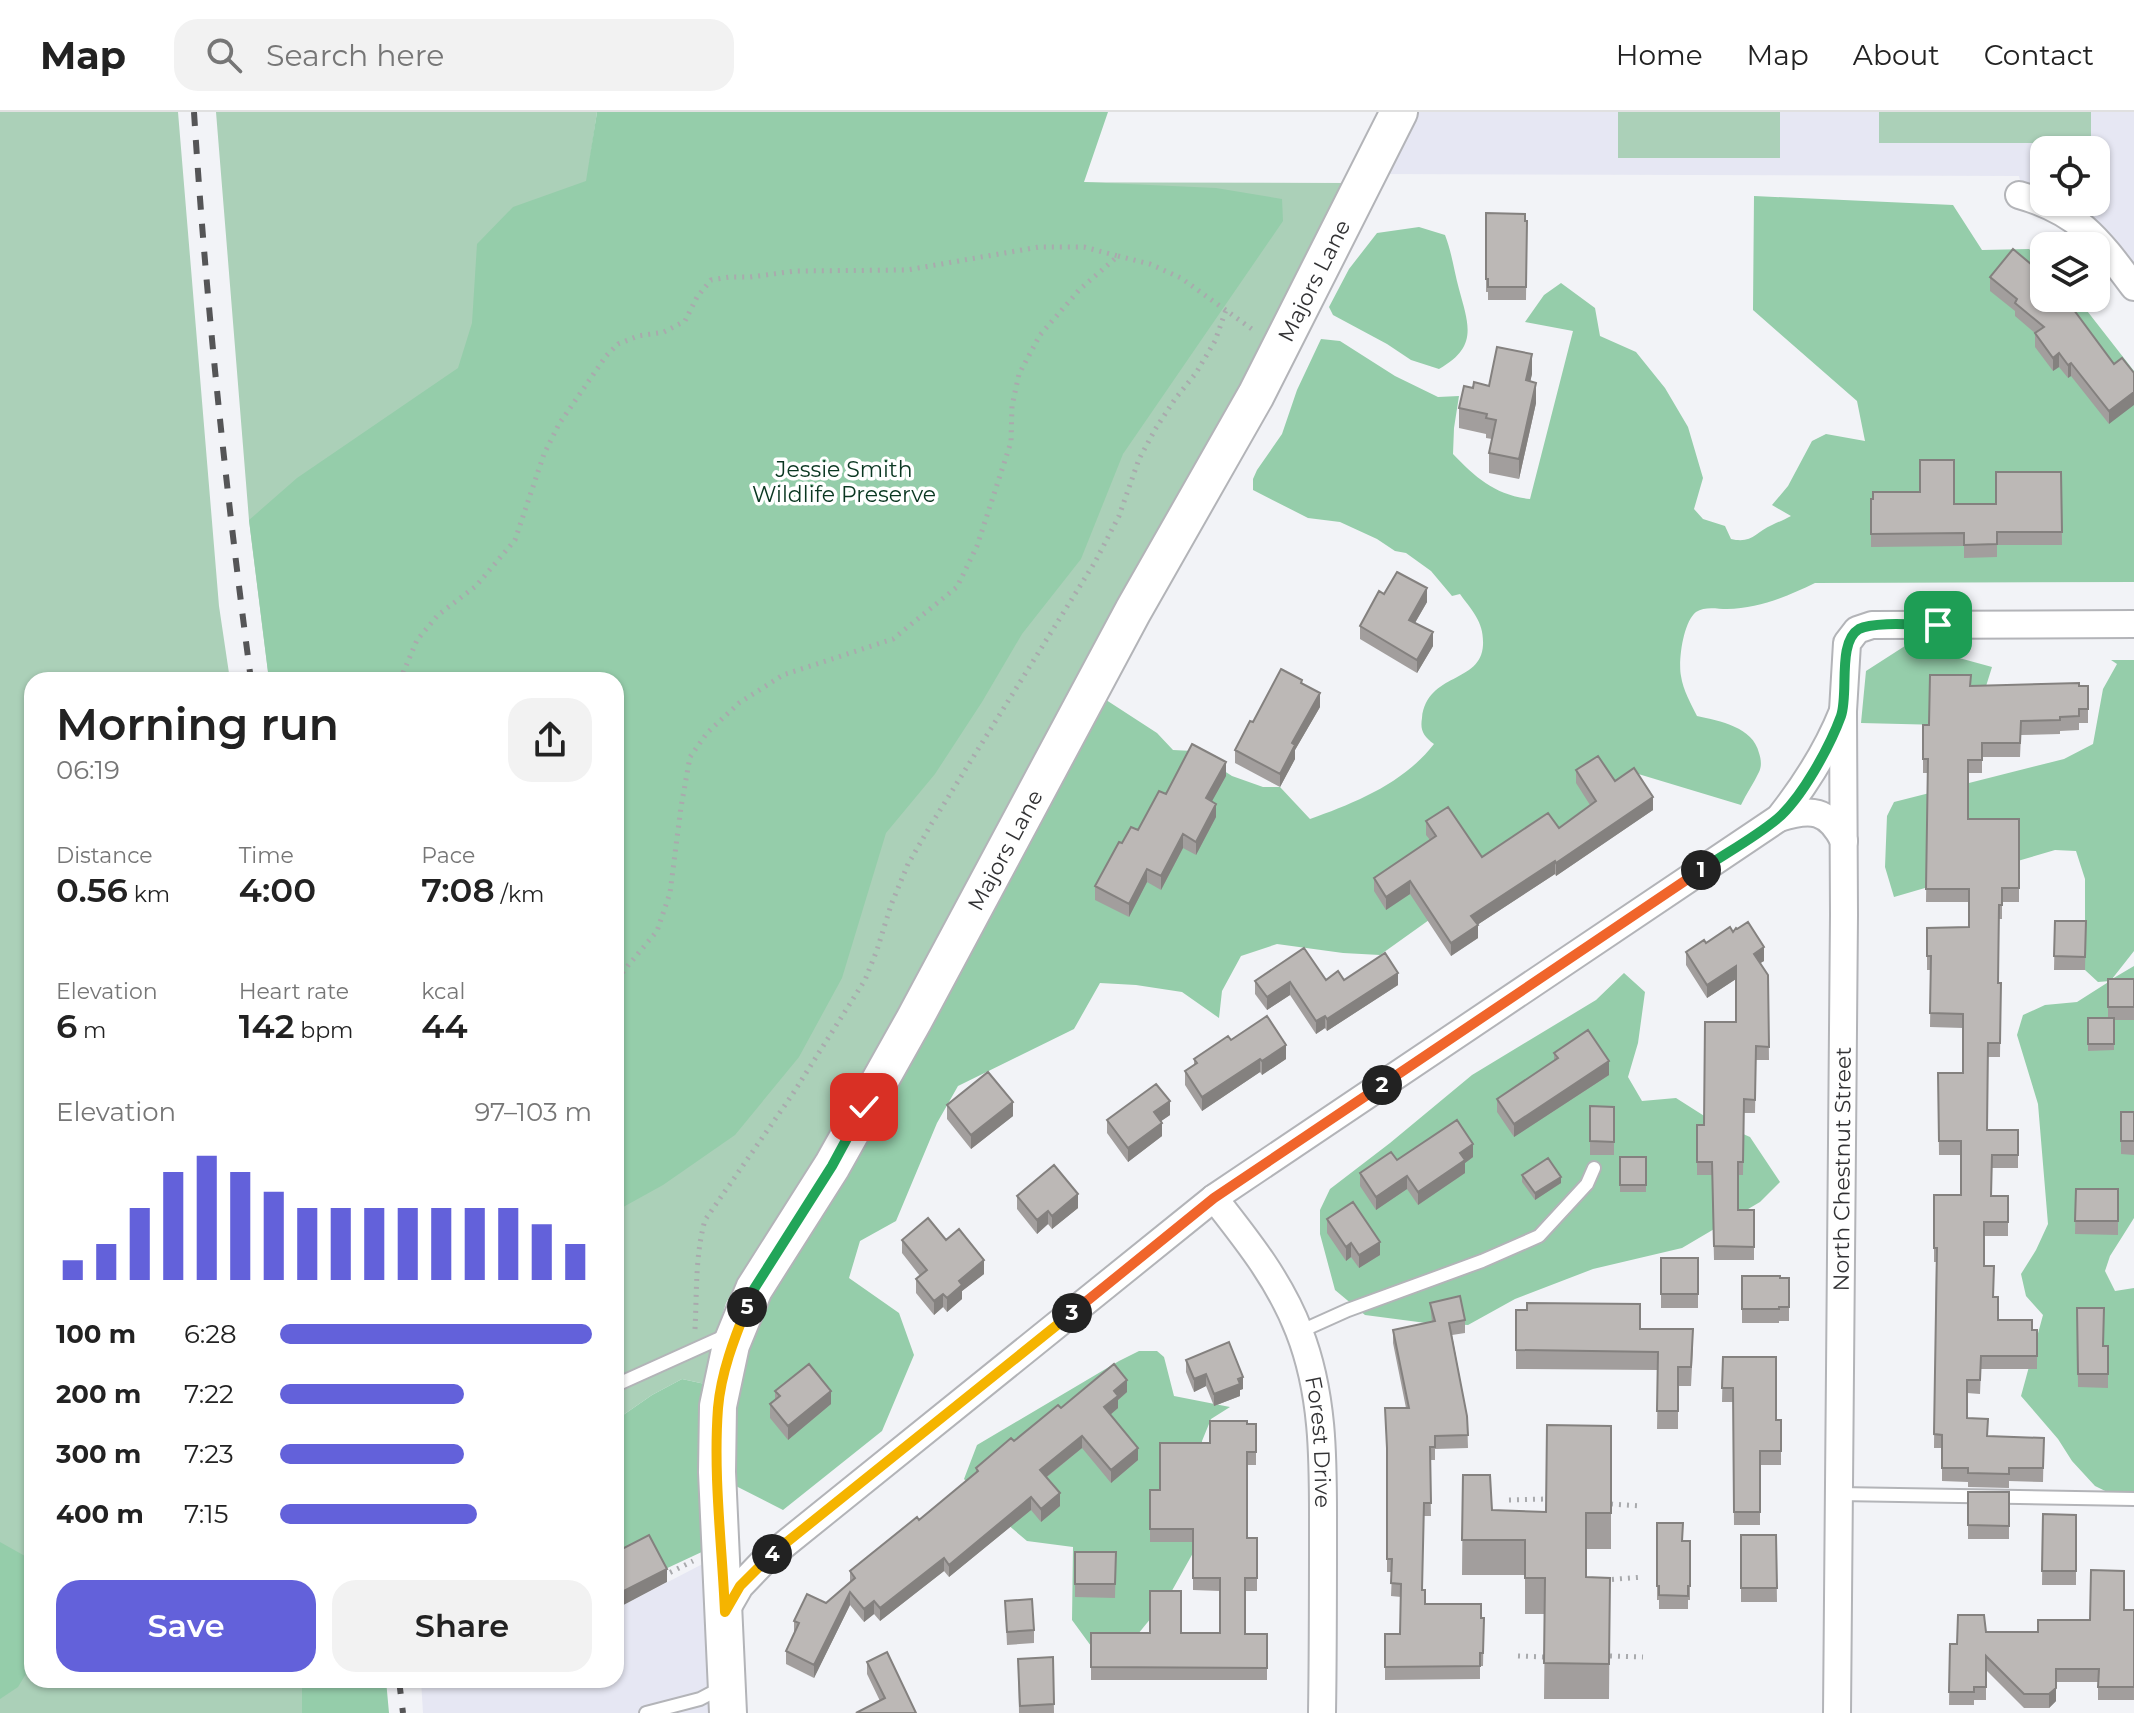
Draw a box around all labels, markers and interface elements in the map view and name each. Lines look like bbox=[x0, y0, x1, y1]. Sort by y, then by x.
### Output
search box bbox=[174, 19, 734, 91]
text: Map bbox=[40, 32, 126, 79]
icon: search bbox=[202, 33, 246, 77]
text: Search here bbox=[266, 37, 444, 74]
text: Home bbox=[1616, 38, 1703, 72]
text: Map bbox=[1747, 38, 1809, 72]
text: About bbox=[1853, 38, 1940, 72]
text: Contact bbox=[1984, 38, 2094, 72]
map controls bbox=[2030, 136, 2110, 312]
button: locate bbox=[2030, 136, 2110, 216]
street label: Majors Lane bbox=[1272, 215, 1356, 346]
button: layers bbox=[2030, 232, 2110, 312]
park label: Jessie Smith Wildlife Preserve bbox=[752, 456, 936, 508]
pin bbox=[1904, 591, 1972, 659]
icon: arrive bbox=[1916, 603, 1960, 647]
text: Morning run bbox=[56, 697, 339, 751]
button: share bbox=[508, 698, 592, 782]
text: 06:19 bbox=[56, 754, 120, 786]
street label: Majors Lane bbox=[962, 785, 1048, 915]
text: Distance bbox=[56, 842, 153, 869]
text: Time bbox=[239, 842, 294, 869]
text: Pace bbox=[421, 842, 475, 869]
pin: 1 bbox=[1681, 850, 1721, 890]
text: 1 bbox=[1697, 856, 1705, 883]
text: 0.56 bbox=[56, 869, 128, 911]
text: 4:00 bbox=[239, 869, 316, 911]
text: 7:08 bbox=[421, 869, 495, 911]
text: km bbox=[128, 881, 170, 908]
text: /km bbox=[495, 881, 544, 908]
text: Elevation bbox=[56, 978, 158, 1005]
text: Heart rate bbox=[239, 978, 349, 1005]
text: kcal bbox=[421, 978, 465, 1005]
text: 6 bbox=[56, 1005, 77, 1047]
text: 142 bbox=[239, 1005, 294, 1047]
text: 44 bbox=[421, 1005, 468, 1047]
text: m bbox=[77, 1017, 106, 1044]
text: bpm bbox=[294, 1017, 353, 1044]
street label: North Chestnut Street bbox=[1827, 1046, 1856, 1292]
pin: 2 bbox=[1362, 1065, 1402, 1105]
text: 2 bbox=[1376, 1071, 1388, 1098]
pin bbox=[830, 1073, 898, 1141]
icon: check bbox=[842, 1085, 886, 1129]
text: Elevation bbox=[56, 1096, 176, 1128]
text: 97–103 m bbox=[474, 1096, 592, 1128]
pin: 5 bbox=[727, 1287, 767, 1327]
text: 5 bbox=[740, 1293, 754, 1320]
pin: 3 bbox=[1052, 1293, 1092, 1333]
text: 3 bbox=[1065, 1299, 1079, 1326]
text: 100 m bbox=[56, 1318, 136, 1350]
text: 6:28 bbox=[184, 1318, 237, 1350]
street label: Forest Drive bbox=[1300, 1374, 1337, 1508]
text: 200 m bbox=[56, 1378, 141, 1410]
text: 7:22 bbox=[184, 1378, 234, 1410]
text: 300 m bbox=[56, 1438, 141, 1470]
text: 7:23 bbox=[184, 1438, 234, 1470]
text: 400 m bbox=[56, 1498, 144, 1530]
text: 7:15 bbox=[184, 1498, 228, 1530]
pin: 4 bbox=[752, 1534, 792, 1574]
text: 4 bbox=[764, 1540, 780, 1567]
button: Save bbox=[56, 1580, 316, 1672]
button: Share bbox=[332, 1580, 592, 1672]

